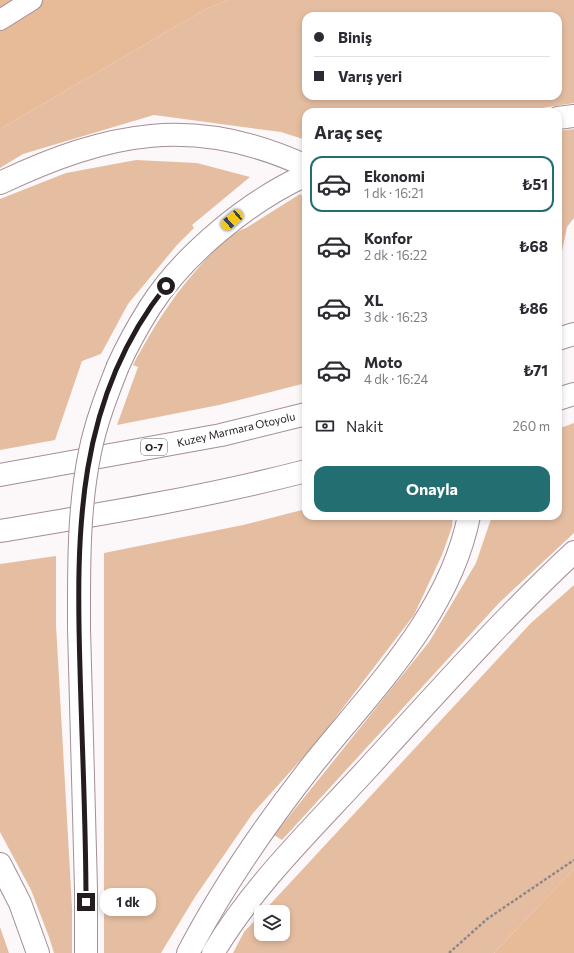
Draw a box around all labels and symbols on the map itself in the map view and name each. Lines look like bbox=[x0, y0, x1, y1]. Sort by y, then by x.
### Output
car bbox=[219, 208, 245, 232]
route start bbox=[157, 277, 175, 295]
street label: Kuzey Marmara Otoyolu bbox=[176, 409, 296, 449]
road number: O-7 bbox=[141, 439, 167, 455]
callout: 1 dk bbox=[100, 888, 156, 916]
route end bbox=[77, 893, 95, 911]

